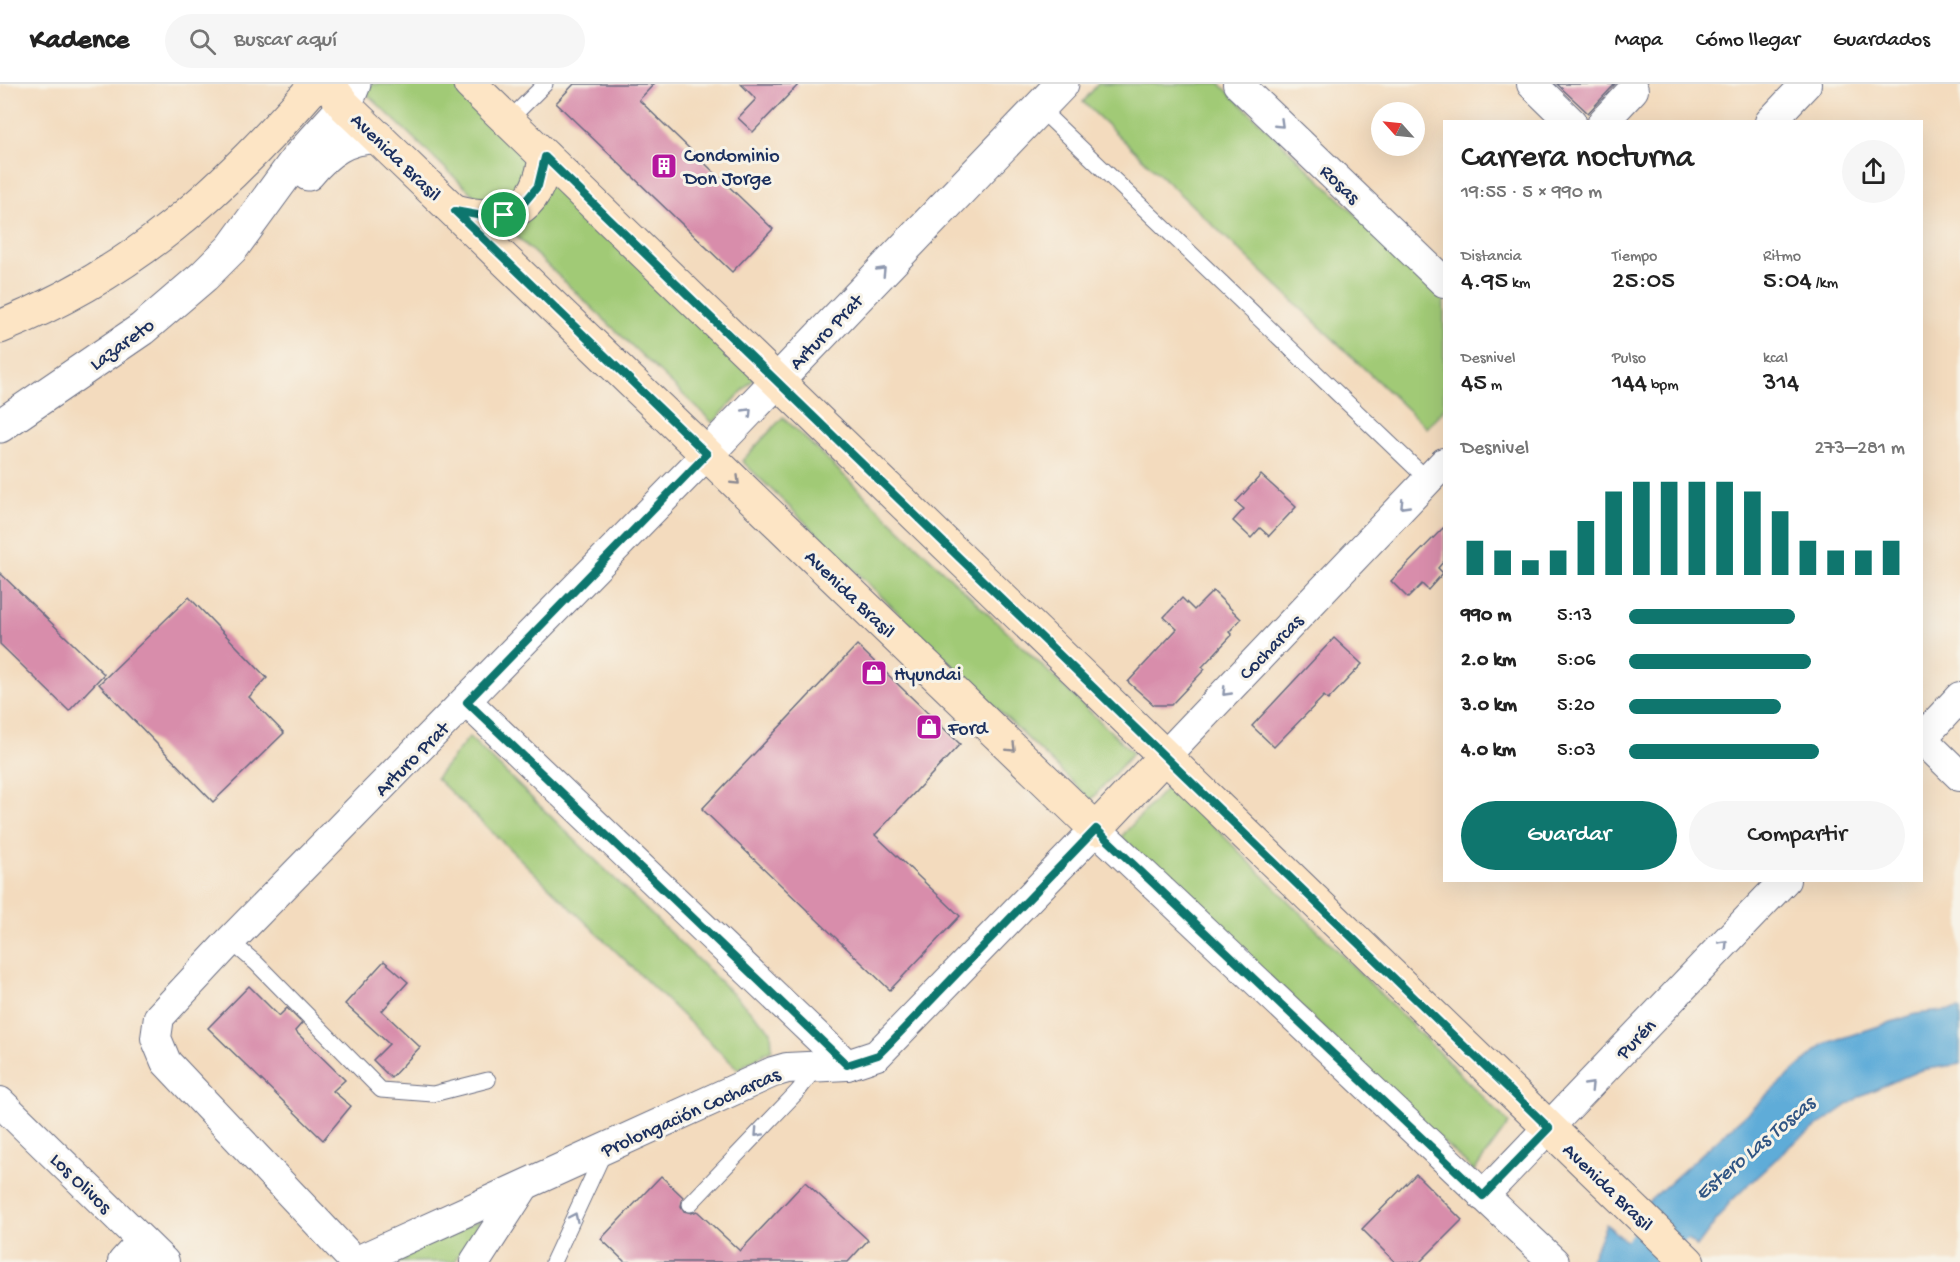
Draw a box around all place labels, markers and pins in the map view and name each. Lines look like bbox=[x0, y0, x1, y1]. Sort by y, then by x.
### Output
place label: Condominio Don Jorge bbox=[682, 146, 780, 192]
building icon: Condominio Don Jorge bbox=[649, 151, 679, 181]
pin bbox=[478, 189, 529, 240]
shop icon: Hyundai bbox=[859, 658, 889, 688]
place label: Hyundai bbox=[894, 665, 961, 688]
shop icon: Ford bbox=[914, 712, 944, 742]
place label: Ford bbox=[947, 719, 990, 742]

